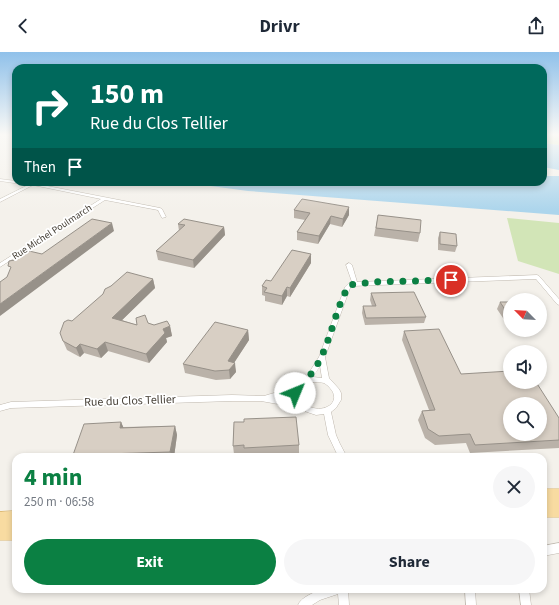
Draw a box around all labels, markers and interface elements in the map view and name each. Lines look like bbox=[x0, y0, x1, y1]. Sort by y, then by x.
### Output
text: Drivr bbox=[259, 14, 300, 39]
icon: back bbox=[12, 15, 34, 37]
icon: share bbox=[525, 15, 547, 37]
text: 150 m bbox=[90, 74, 164, 114]
icon: right bbox=[24, 80, 76, 132]
text: Rue du Clos Tellier bbox=[90, 111, 228, 136]
icon: arrive bbox=[64, 156, 86, 178]
text: Then bbox=[24, 157, 56, 178]
street label: Rue Michel Poulmarch bbox=[9, 201, 95, 263]
pin bbox=[434, 263, 468, 297]
icon: arrive bbox=[440, 269, 462, 291]
north arrow bbox=[503, 293, 547, 337]
map controls bbox=[503, 293, 547, 441]
button: sound bbox=[503, 345, 547, 389]
position arrow bbox=[274, 372, 316, 414]
street label: Rue du Clos Tellier bbox=[84, 391, 177, 411]
button: search bbox=[503, 397, 547, 441]
text: 4 min bbox=[24, 460, 82, 495]
button: close bbox=[493, 466, 535, 508]
text: 250 m · 06:58 bbox=[24, 493, 94, 511]
button: Exit bbox=[24, 539, 276, 585]
button: Share bbox=[284, 539, 535, 585]

